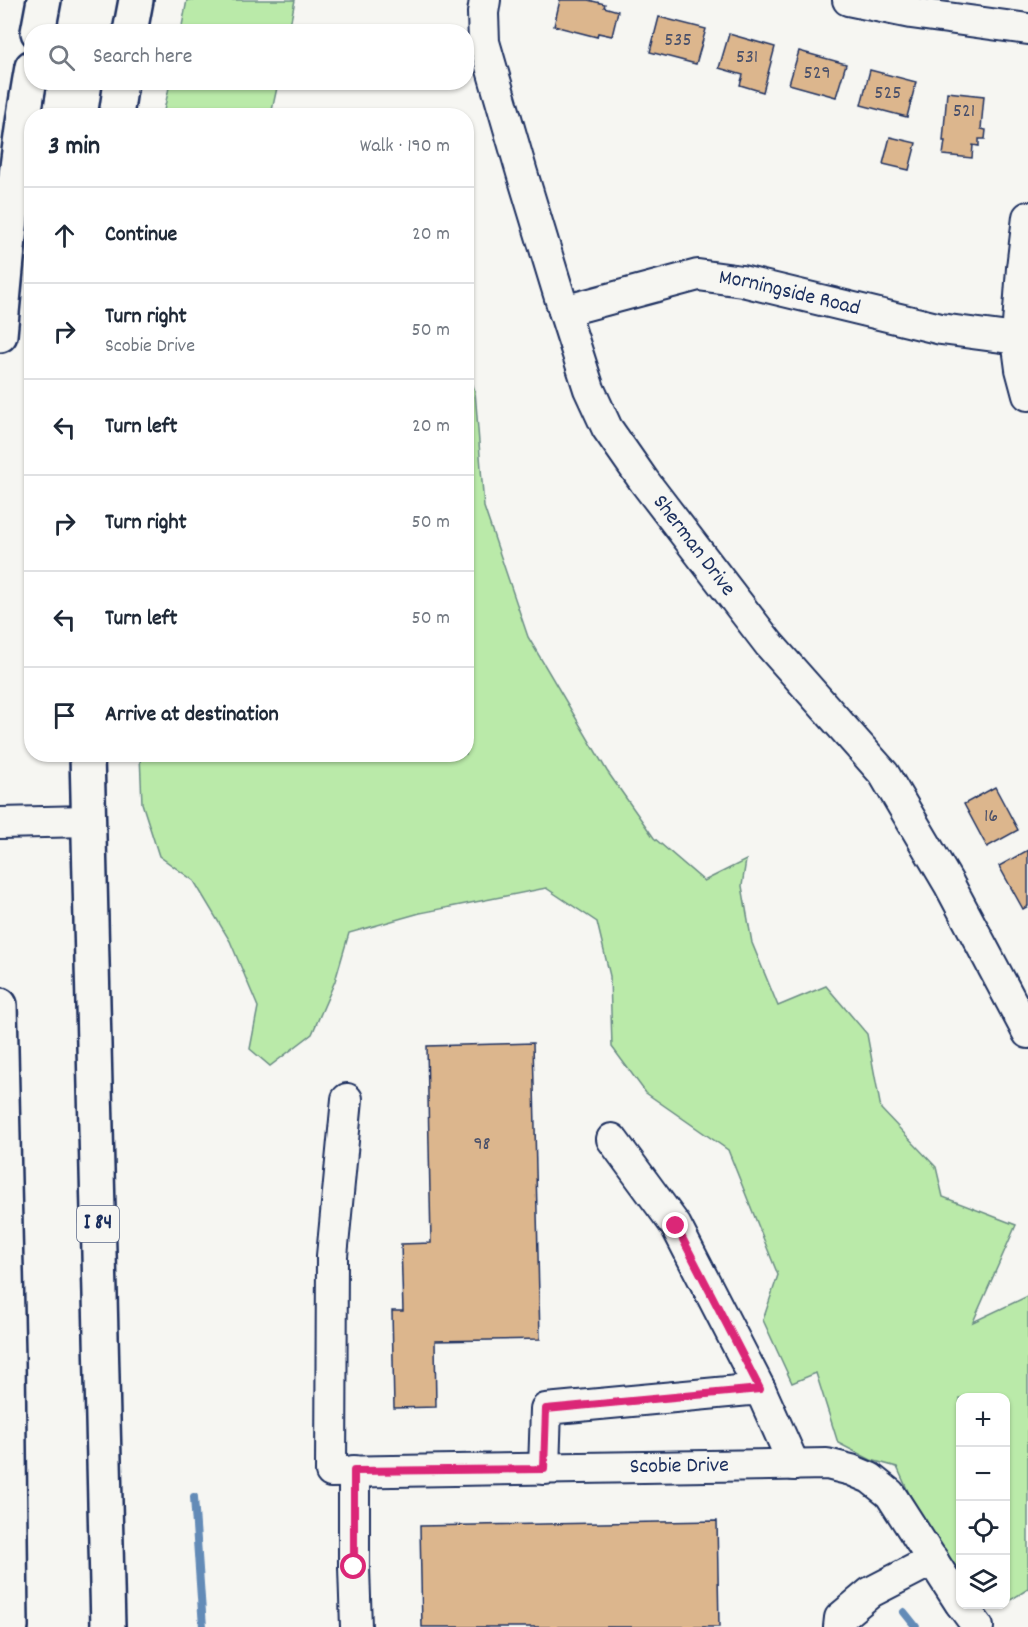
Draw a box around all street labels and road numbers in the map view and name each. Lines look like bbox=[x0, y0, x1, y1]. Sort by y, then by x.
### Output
street label: Morningside Road bbox=[717, 262, 863, 324]
street label: Sherman Drive bbox=[645, 488, 743, 603]
road number: I 84 bbox=[77, 1206, 119, 1242]
street label: Scobie Drive bbox=[629, 1450, 729, 1483]

